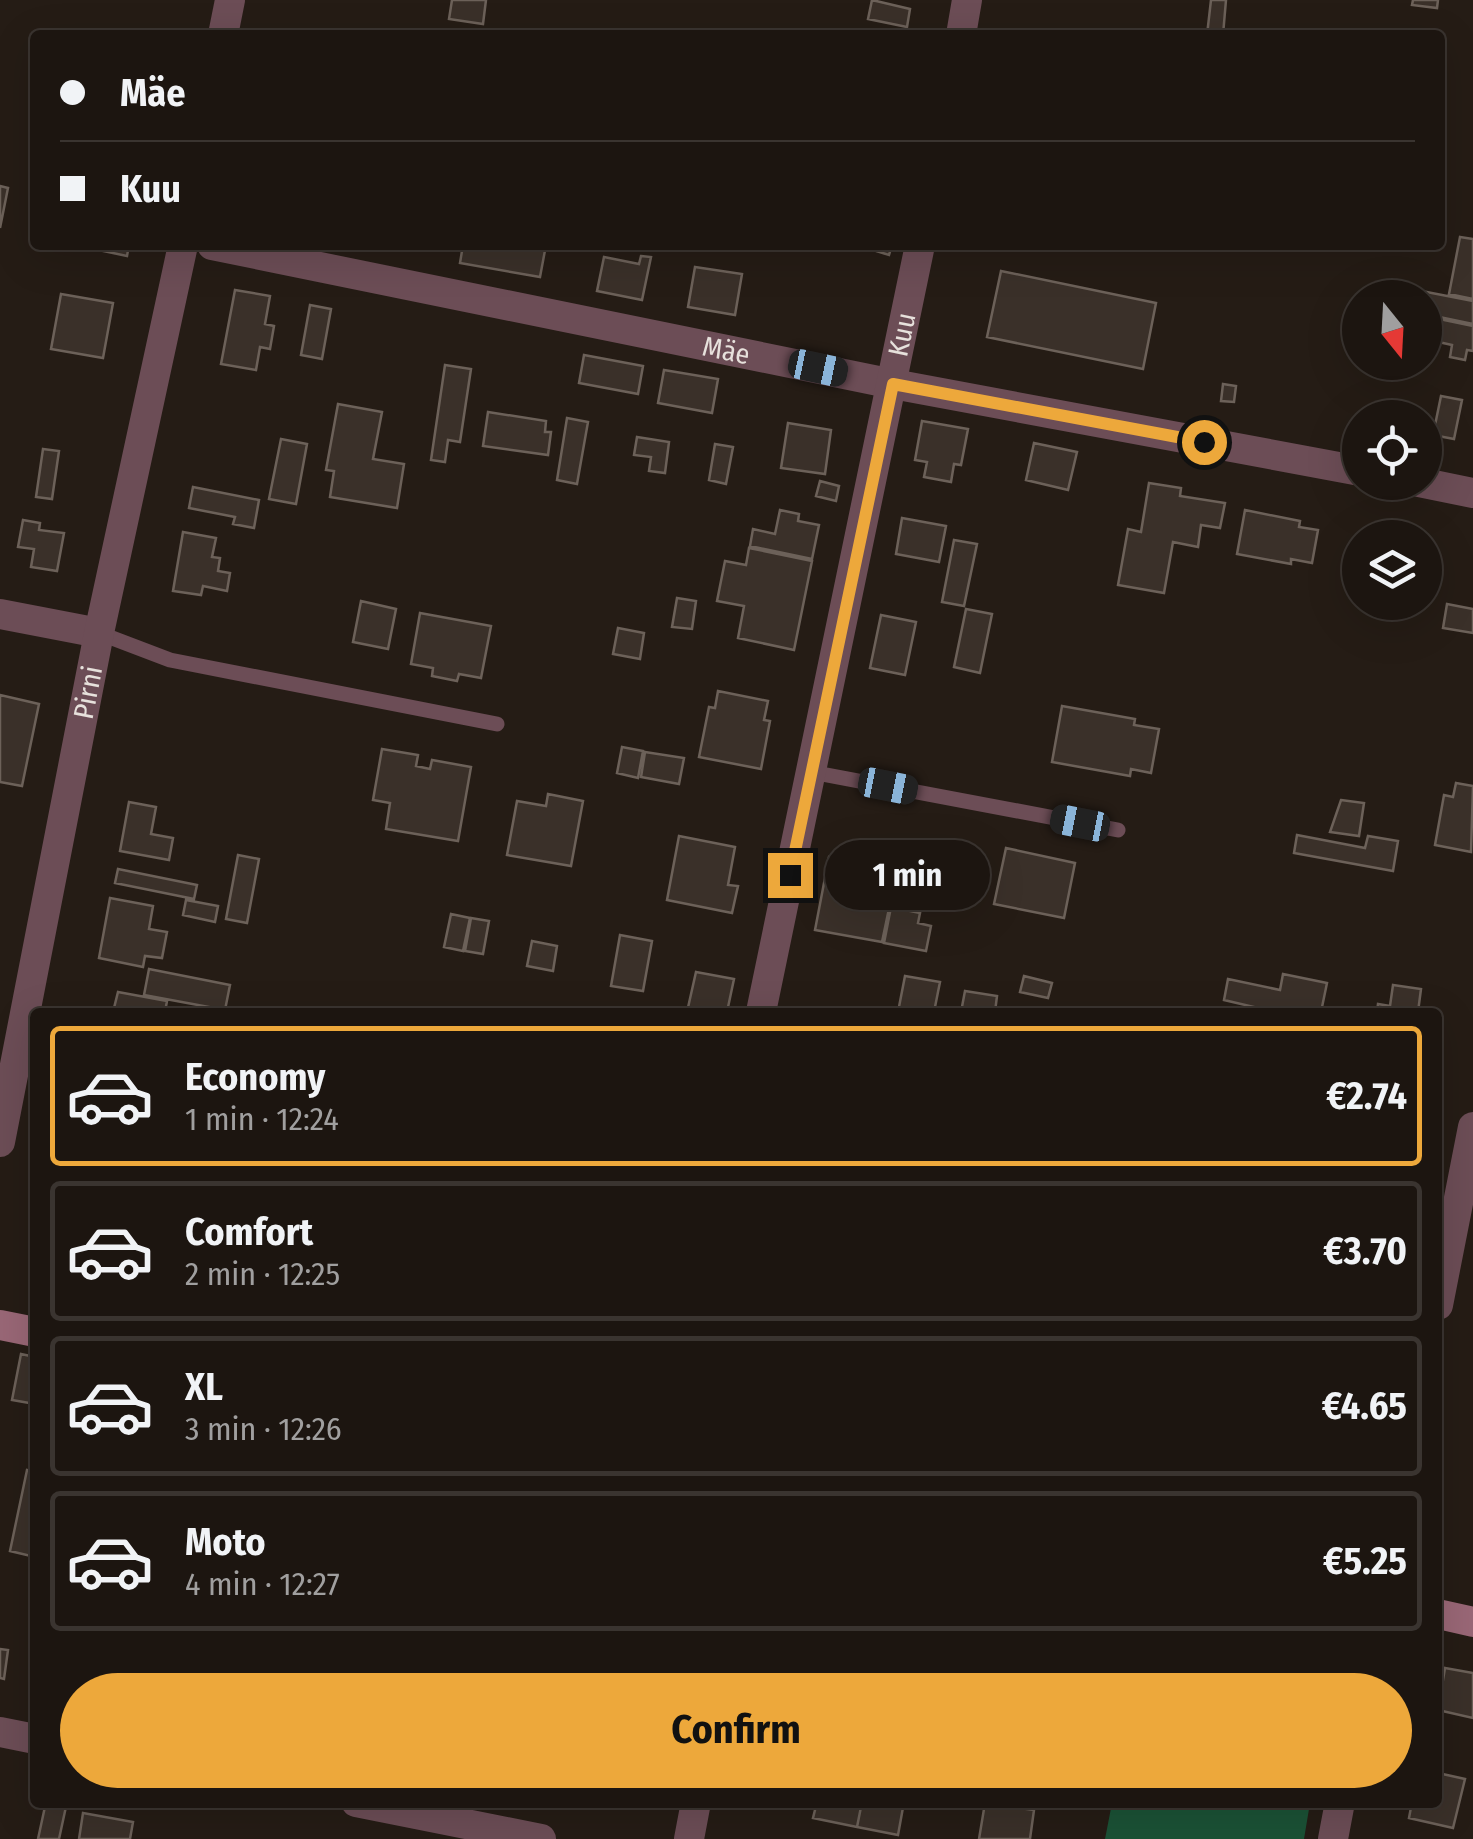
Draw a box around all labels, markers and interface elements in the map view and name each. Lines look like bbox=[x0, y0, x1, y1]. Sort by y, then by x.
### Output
text: Mäe bbox=[120, 70, 186, 116]
text: Kuu bbox=[120, 166, 181, 212]
north arrow bbox=[1342, 280, 1442, 380]
map controls bbox=[1342, 280, 1442, 620]
street label: Kuu bbox=[881, 310, 923, 359]
street label: Mäe bbox=[700, 330, 753, 371]
car bbox=[786, 347, 850, 389]
button: locate bbox=[1342, 400, 1442, 500]
route start bbox=[1182, 420, 1227, 465]
button: layers bbox=[1342, 520, 1442, 620]
street label: Pirni bbox=[67, 663, 109, 722]
car bbox=[856, 766, 920, 806]
car bbox=[1048, 803, 1112, 843]
callout: 1 min bbox=[825, 840, 990, 910]
route end bbox=[768, 853, 813, 898]
text: 1 min bbox=[873, 856, 942, 894]
icon: car bbox=[65, 1051, 155, 1141]
text: Economy bbox=[185, 1054, 325, 1100]
text: €2.74 bbox=[1326, 1073, 1407, 1119]
text: 1 min · 12:24 bbox=[185, 1100, 339, 1138]
icon: car bbox=[65, 1206, 155, 1296]
text: Comfort bbox=[185, 1209, 313, 1255]
text: €3.70 bbox=[1323, 1228, 1407, 1274]
text: 2 min · 12:25 bbox=[185, 1255, 340, 1293]
icon: car bbox=[65, 1361, 155, 1451]
text: XL bbox=[185, 1364, 223, 1410]
text: €4.65 bbox=[1322, 1383, 1407, 1429]
text: 3 min · 12:26 bbox=[185, 1410, 342, 1448]
icon: car bbox=[65, 1516, 155, 1606]
text: Moto bbox=[185, 1519, 266, 1565]
text: €5.25 bbox=[1323, 1538, 1407, 1584]
text: 4 min · 12:27 bbox=[185, 1565, 340, 1603]
button: Confirm bbox=[60, 1673, 1412, 1788]

